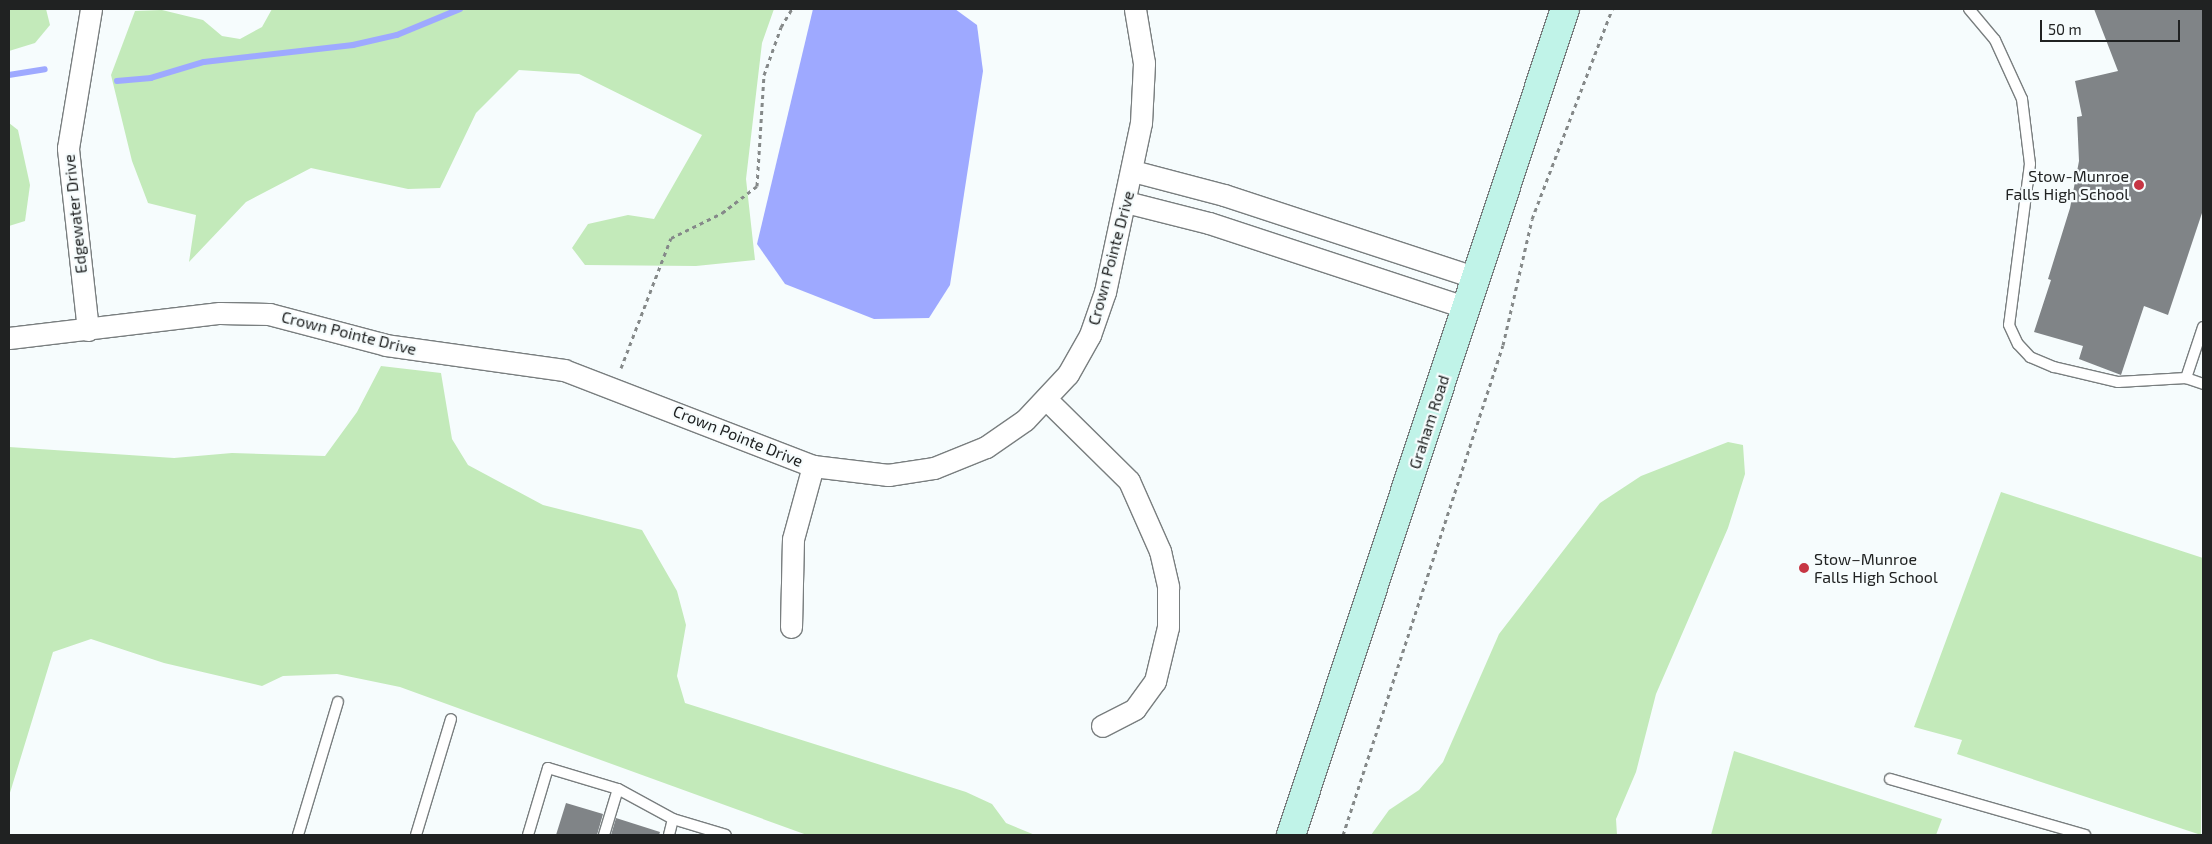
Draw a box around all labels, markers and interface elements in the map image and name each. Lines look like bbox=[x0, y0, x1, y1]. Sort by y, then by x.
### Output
scale bar bbox=[2042, 10, 2182, 42]
text: 50 m bbox=[2048, 20, 2082, 38]
street label: Edgewater Drive bbox=[59, 153, 91, 275]
place label: Stow-Munroe Falls High School bbox=[2005, 166, 2129, 204]
marker: Stow-Munroe Falls High School bbox=[2133, 179, 2145, 191]
street label: Crown Pointe Drive bbox=[1084, 189, 1138, 327]
street label: Crown Pointe Drive bbox=[280, 307, 418, 359]
street label: Graham Road bbox=[1405, 373, 1453, 471]
street label: Crown Pointe Drive bbox=[670, 401, 806, 471]
place label: Stow–Munroe Falls High School bbox=[1814, 549, 1938, 587]
marker: Stow–Munroe Falls High School bbox=[1798, 562, 1810, 574]

